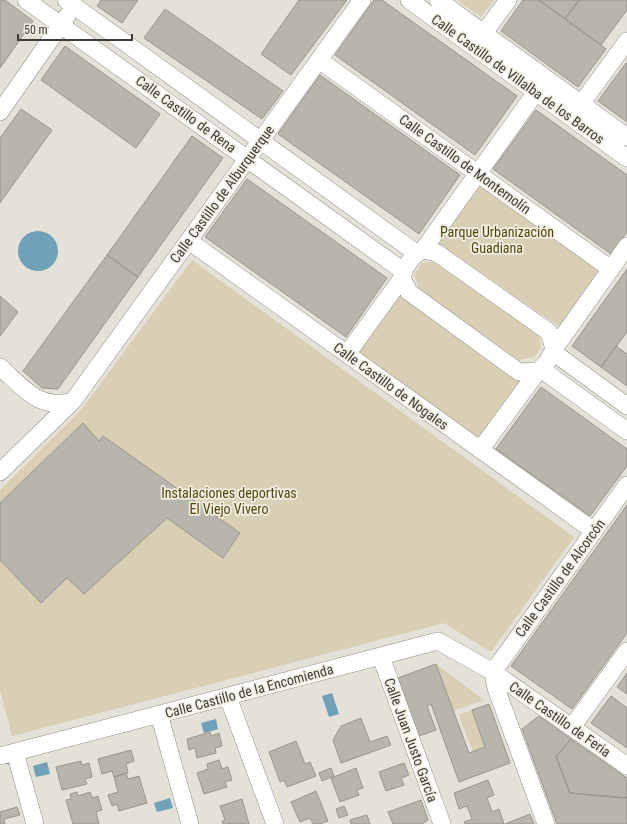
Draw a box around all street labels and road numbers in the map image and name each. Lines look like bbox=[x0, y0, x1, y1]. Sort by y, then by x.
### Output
street label: Calle Castillo de Villalba de los Barros bbox=[429, 11, 607, 147]
street label: Calle Castillo de Rena bbox=[133, 72, 239, 156]
street label: Calle Castillo de Montemolín bbox=[396, 111, 534, 217]
street label: Calle Castillo de Alburquerque bbox=[167, 122, 278, 266]
street label: Calle Castillo de Nogales bbox=[330, 339, 452, 433]
street label: Calle Castillo de Alcorcón bbox=[512, 516, 608, 640]
street label: Calle Castillo de la Encomienda bbox=[163, 661, 335, 721]
street label: Calle Juan Justo García bbox=[381, 676, 441, 804]
street label: Calle Castillo de Feria bbox=[506, 678, 614, 760]

